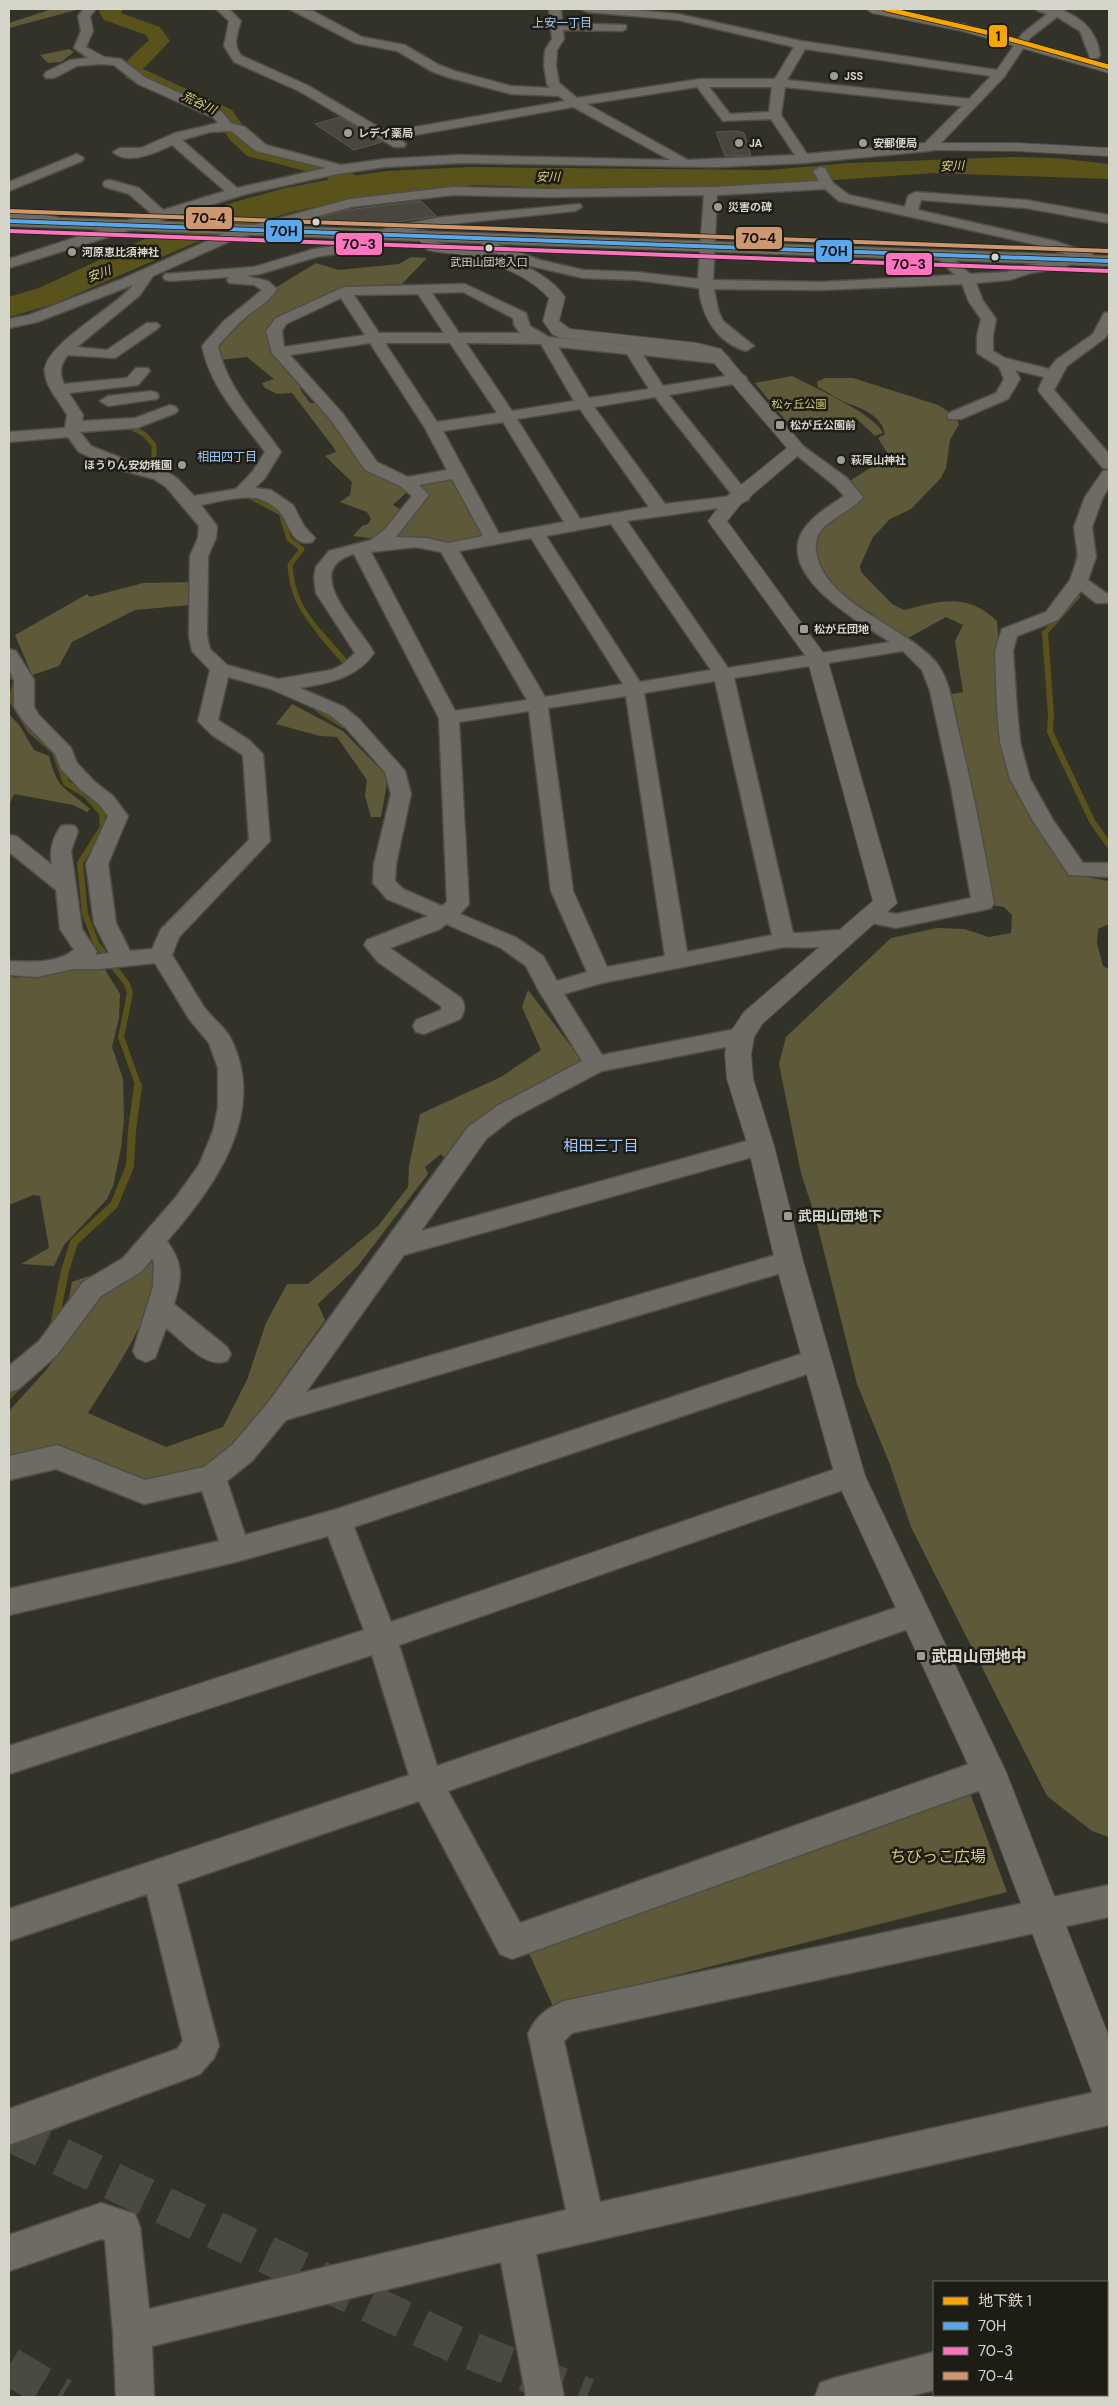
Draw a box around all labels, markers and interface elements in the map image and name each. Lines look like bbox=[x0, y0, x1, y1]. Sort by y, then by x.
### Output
district label: 上安一丁目 bbox=[532, 15, 592, 31]
line badge: 1 bbox=[988, 24, 1008, 48]
text: 1 bbox=[995, 27, 1001, 45]
place label: JSS bbox=[844, 69, 864, 83]
marker: JSS bbox=[828, 70, 840, 82]
water label: 荒谷川 bbox=[179, 88, 221, 119]
place label: レデイ薬局 bbox=[358, 126, 413, 140]
marker: レデイ薬局 bbox=[342, 127, 354, 139]
place label: JA bbox=[749, 136, 763, 150]
place label: 安郵便局 bbox=[873, 136, 917, 150]
marker: JA bbox=[733, 137, 745, 149]
marker: 安郵便局 bbox=[857, 137, 869, 149]
water label: 安川 bbox=[940, 158, 966, 174]
water label: 安川 bbox=[536, 169, 562, 185]
place label: 災害の碑 bbox=[728, 200, 772, 214]
marker: 災害の碑 bbox=[712, 201, 724, 213]
line badge: 70-4 bbox=[185, 206, 233, 230]
text: 70-4 bbox=[192, 209, 226, 227]
unlabelled marker bbox=[311, 217, 321, 227]
line badge: 70H bbox=[265, 219, 303, 243]
text: 70H bbox=[270, 222, 298, 240]
line badge: 70-4 bbox=[735, 226, 783, 250]
text: 70-4 bbox=[742, 229, 776, 247]
line badge: 70-3 bbox=[335, 232, 383, 256]
text: 70-3 bbox=[342, 235, 376, 253]
line badge: 70H bbox=[815, 239, 853, 263]
text: 70H bbox=[820, 242, 848, 260]
marker: 武田山団地入口 bbox=[484, 243, 494, 253]
place label: 河原恵比須神社 bbox=[82, 245, 159, 259]
marker: 河原恵比須神社 bbox=[66, 246, 78, 258]
line badge: 70-3 bbox=[885, 252, 933, 276]
unlabelled marker bbox=[990, 252, 1000, 262]
place label: 武田山団地入口 bbox=[451, 255, 528, 269]
text: 70-3 bbox=[892, 255, 926, 273]
water label: 安川 bbox=[85, 262, 115, 286]
park label: 松ヶ丘公園 bbox=[772, 397, 827, 411]
place label: 松が丘公園前 bbox=[790, 418, 856, 432]
marker: 松が丘公園前 bbox=[774, 419, 786, 431]
district label: 相田四丁目 bbox=[197, 449, 257, 465]
place label: 萩尾山神社 bbox=[851, 453, 906, 467]
marker: 萩尾山神社 bbox=[835, 454, 847, 466]
place label: ほうりん安幼稚園 bbox=[84, 458, 172, 472]
marker: ほうりん安幼稚園 bbox=[176, 459, 188, 471]
place label: 松が丘団地 bbox=[814, 622, 869, 636]
marker: 松が丘団地 bbox=[798, 623, 810, 635]
district label: 相田三丁目 bbox=[563, 1136, 639, 1156]
place label: 武田山団地下 bbox=[798, 1207, 882, 1225]
marker: 武田山団地下 bbox=[782, 1210, 794, 1222]
place label: 武田山団地中 bbox=[931, 1646, 1027, 1667]
marker: 武田山団地中 bbox=[915, 1650, 927, 1662]
park label: ちびっこ広場 bbox=[890, 1846, 986, 1867]
legend bbox=[933, 2281, 1108, 2396]
text: 地下鉄 1 bbox=[978, 2291, 1032, 2311]
text: 70H bbox=[978, 2316, 1006, 2336]
text: 70-3 bbox=[978, 2341, 1013, 2361]
text: 70-4 bbox=[978, 2366, 1013, 2386]

